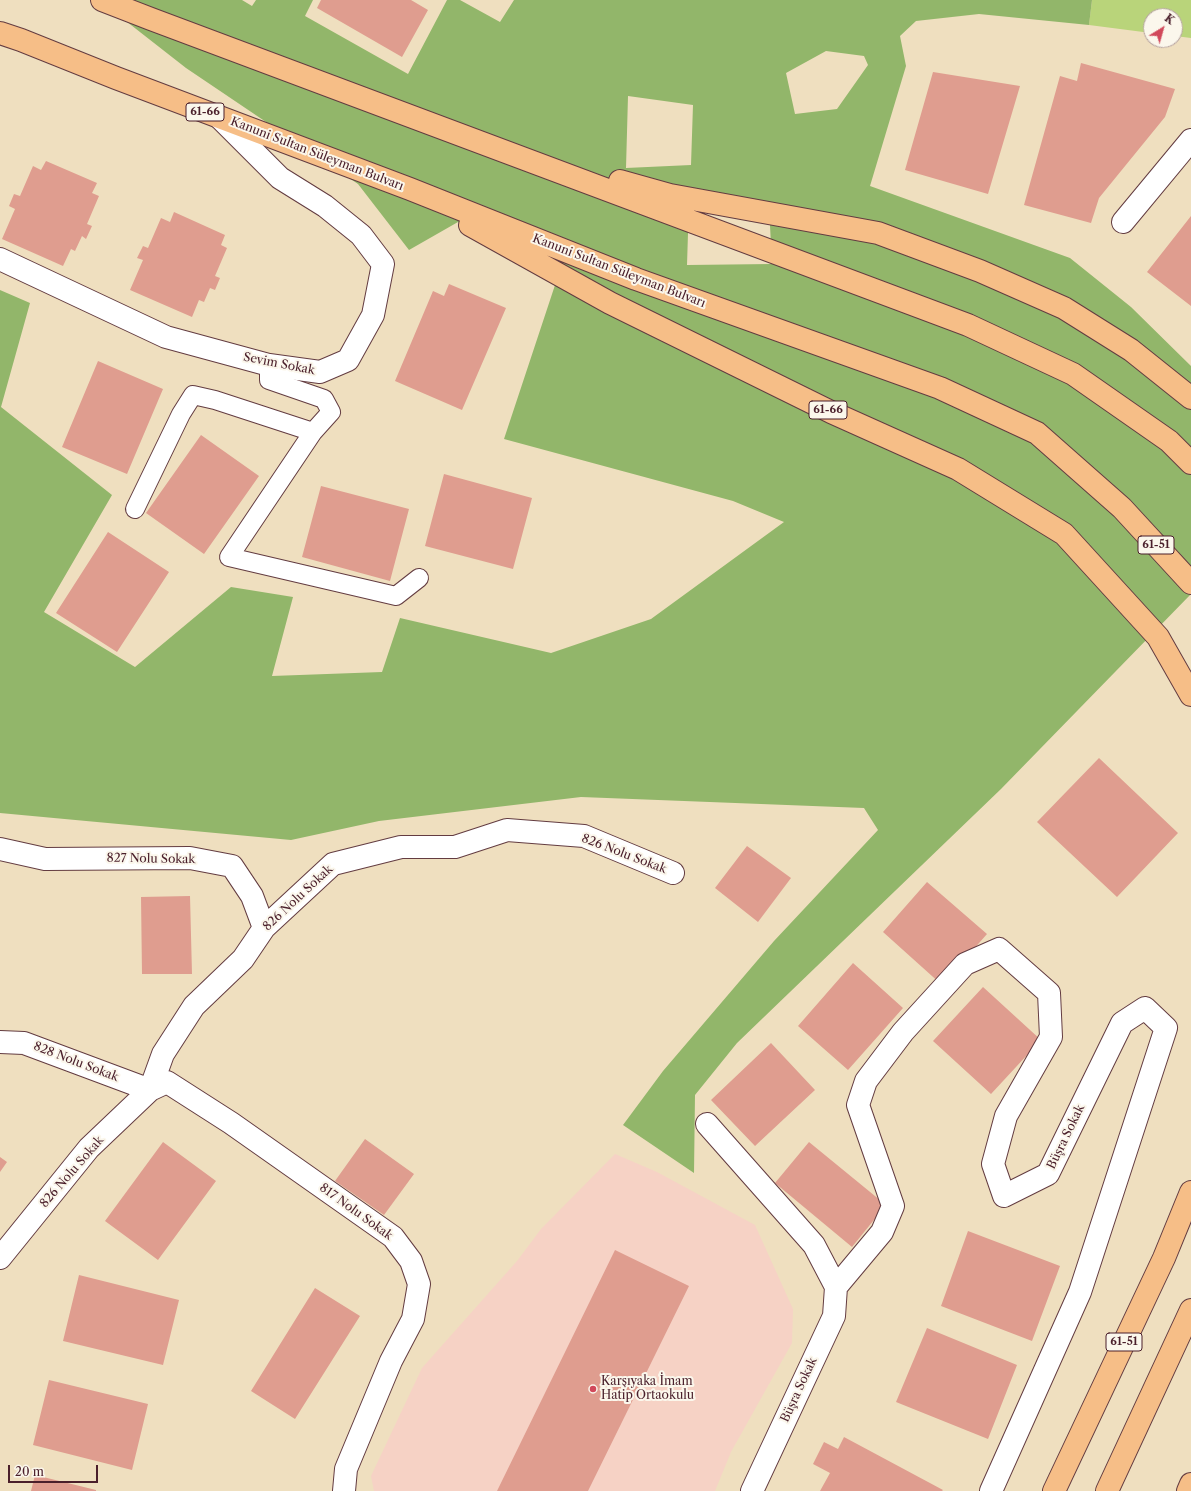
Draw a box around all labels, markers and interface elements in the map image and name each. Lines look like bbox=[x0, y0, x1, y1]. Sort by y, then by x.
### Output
north arrow bbox=[1143, 8, 1183, 48]
text: K bbox=[1162, 11, 1177, 27]
road number: 61-66 bbox=[186, 103, 224, 121]
street label: Kanuni Sultan Süleyman Bulvarı bbox=[228, 114, 406, 194]
street label: Kanuni Sultan Süleyman Bulvarı bbox=[530, 231, 708, 311]
street label: Sevim Sokak bbox=[242, 350, 316, 378]
road number: 61-66 bbox=[809, 401, 847, 419]
road number: 61-51 bbox=[1138, 536, 1174, 554]
street label: 826 Nolu Sokak bbox=[579, 831, 669, 877]
street label: 827 Nolu Sokak bbox=[107, 851, 195, 867]
street label: 826 Nolu Sokak bbox=[260, 862, 336, 934]
street label: 828 Nolu Sokak bbox=[31, 1039, 121, 1085]
street label: Büşra Sokak bbox=[1044, 1102, 1088, 1172]
street label: 826 Nolu Sokak bbox=[37, 1133, 107, 1211]
street label: 817 Nolu Sokak bbox=[317, 1181, 395, 1243]
road number: 61-51 bbox=[1106, 1333, 1142, 1351]
street label: Büşra Sokak bbox=[778, 1355, 820, 1425]
place label: Karşıyaka İmam Hatip Ortaokulu bbox=[601, 1375, 694, 1403]
marker: Karşıyaka İmam Hatip Ortaokulu bbox=[588, 1384, 598, 1394]
scale bar bbox=[10, 1457, 100, 1483]
text: 20 m bbox=[15, 1464, 44, 1479]

